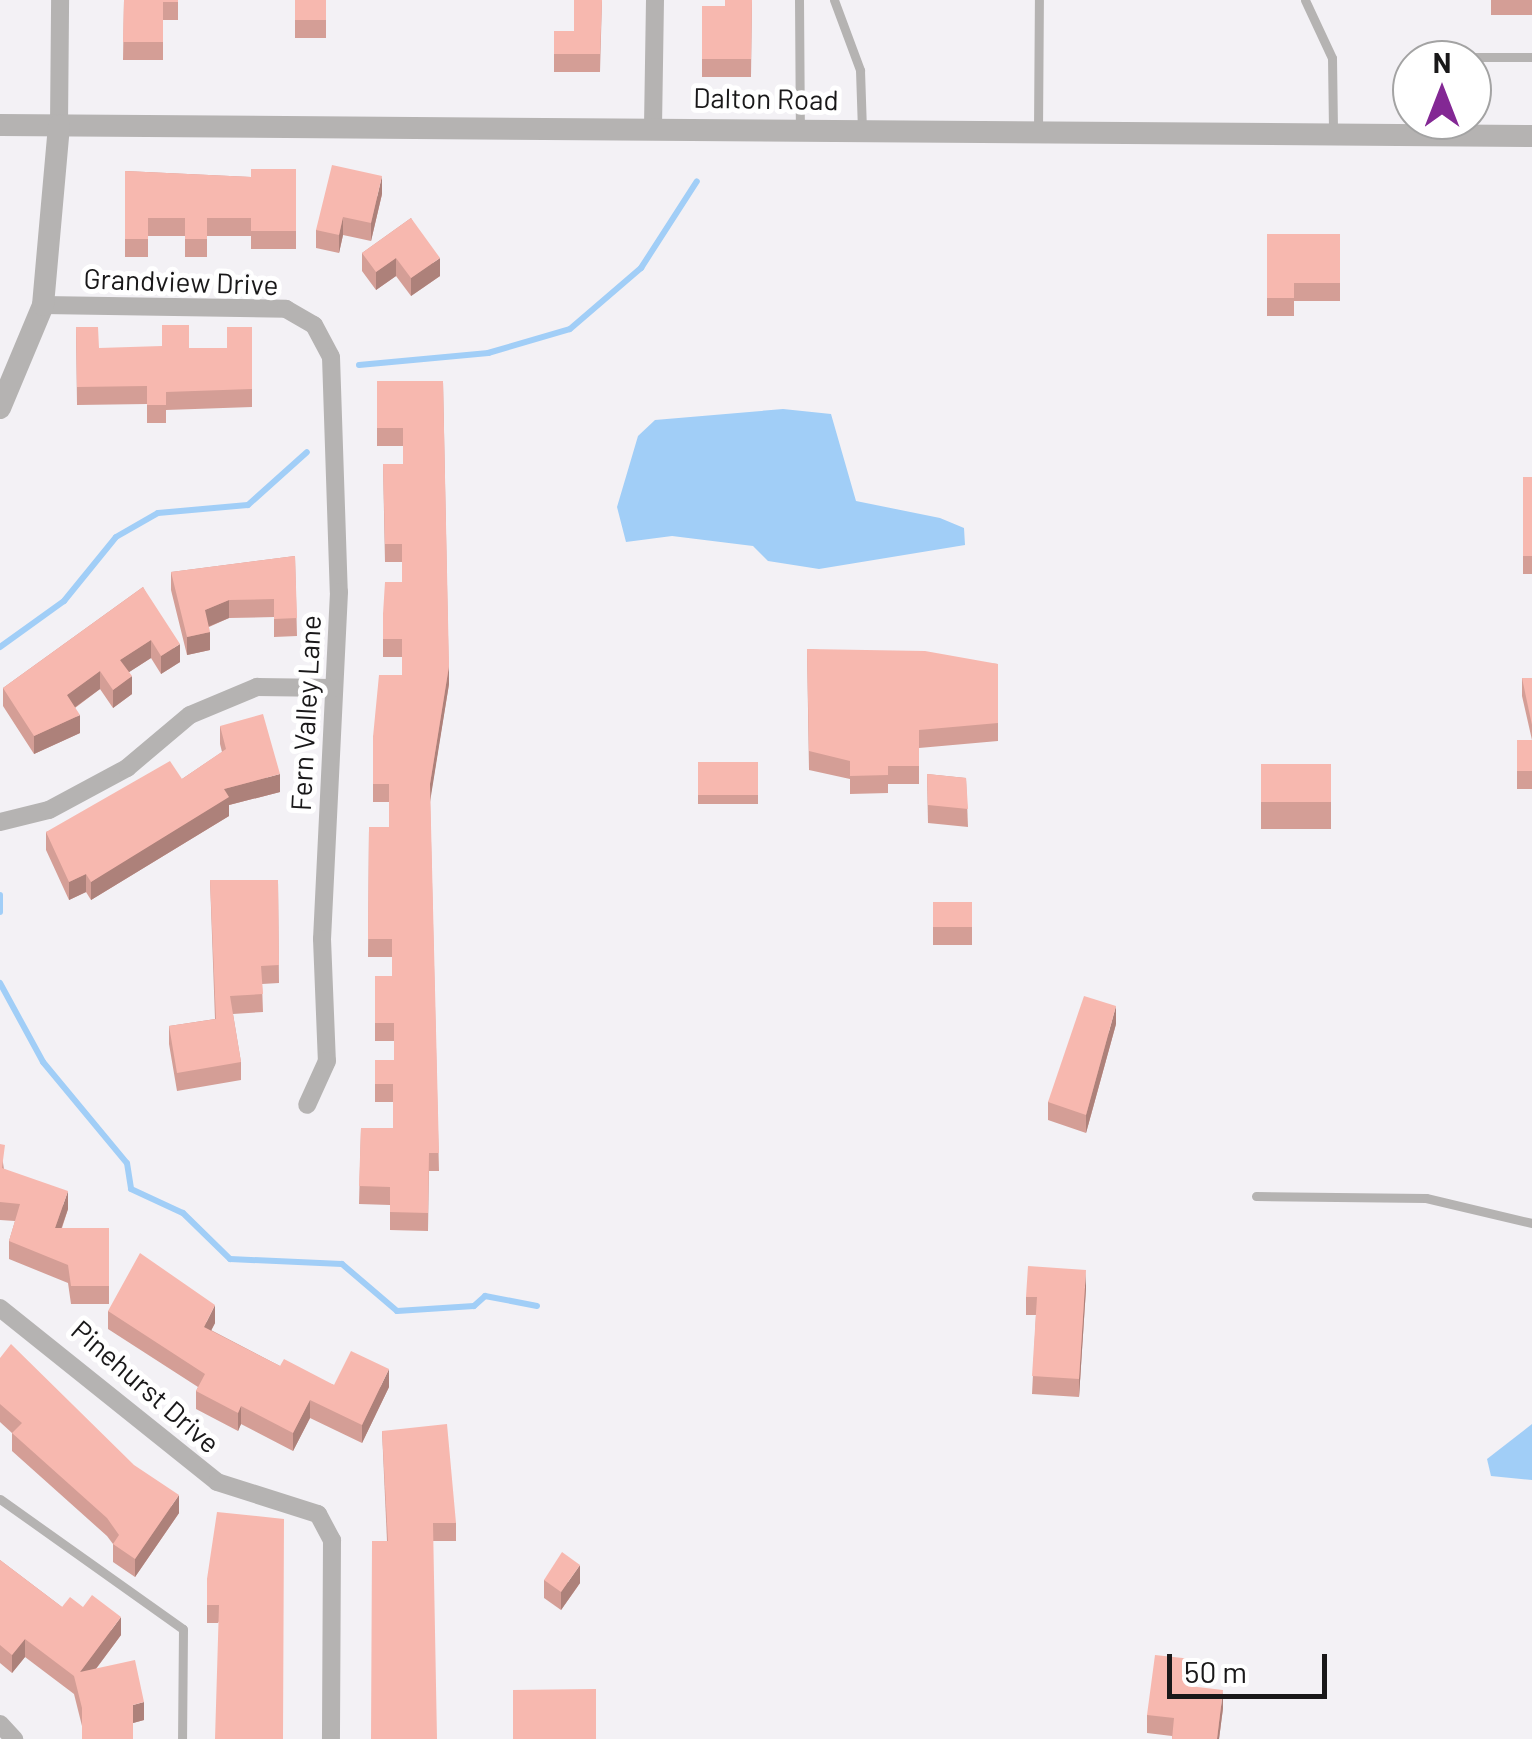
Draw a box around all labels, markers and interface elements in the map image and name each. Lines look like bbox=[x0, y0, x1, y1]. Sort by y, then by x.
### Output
north arrow bbox=[1392, 40, 1492, 140]
text: N bbox=[1433, 45, 1451, 79]
street label: Dalton Road bbox=[693, 80, 839, 116]
street label: Grandview Drive bbox=[83, 261, 279, 301]
street label: Fern Valley Lane bbox=[283, 614, 327, 812]
street label: Pinehurst Drive bbox=[65, 1313, 227, 1459]
scale bar bbox=[1172, 1634, 1332, 1696]
text: 50 m bbox=[1184, 1653, 1247, 1689]

